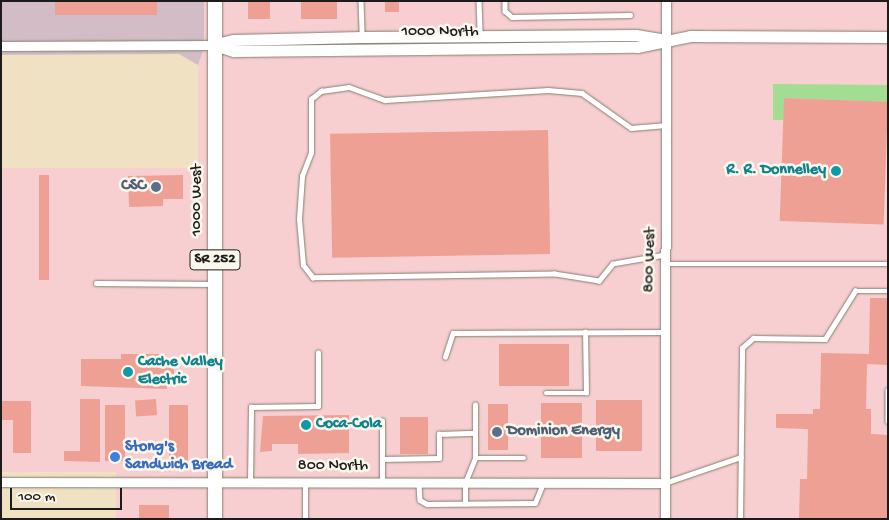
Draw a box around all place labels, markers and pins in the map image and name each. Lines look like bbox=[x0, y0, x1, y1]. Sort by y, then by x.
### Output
place label: R. R. Donnelley bbox=[726, 161, 826, 181]
marker: R. R. Donnelley bbox=[830, 165, 842, 177]
place label: CSC bbox=[121, 177, 146, 197]
marker: CSC bbox=[150, 181, 162, 193]
place label: Cache Valley Electric bbox=[138, 353, 223, 391]
marker: Cache Valley Electric bbox=[122, 366, 134, 378]
place label: Coca-Cola bbox=[316, 415, 382, 435]
marker: Coca-Cola bbox=[300, 419, 312, 431]
place label: Dominion Energy bbox=[507, 422, 620, 442]
marker: Dominion Energy bbox=[491, 426, 503, 438]
place label: Stong's Sandwich Bread bbox=[125, 438, 232, 476]
marker: Stong's Sandwich Bread bbox=[109, 451, 121, 463]

